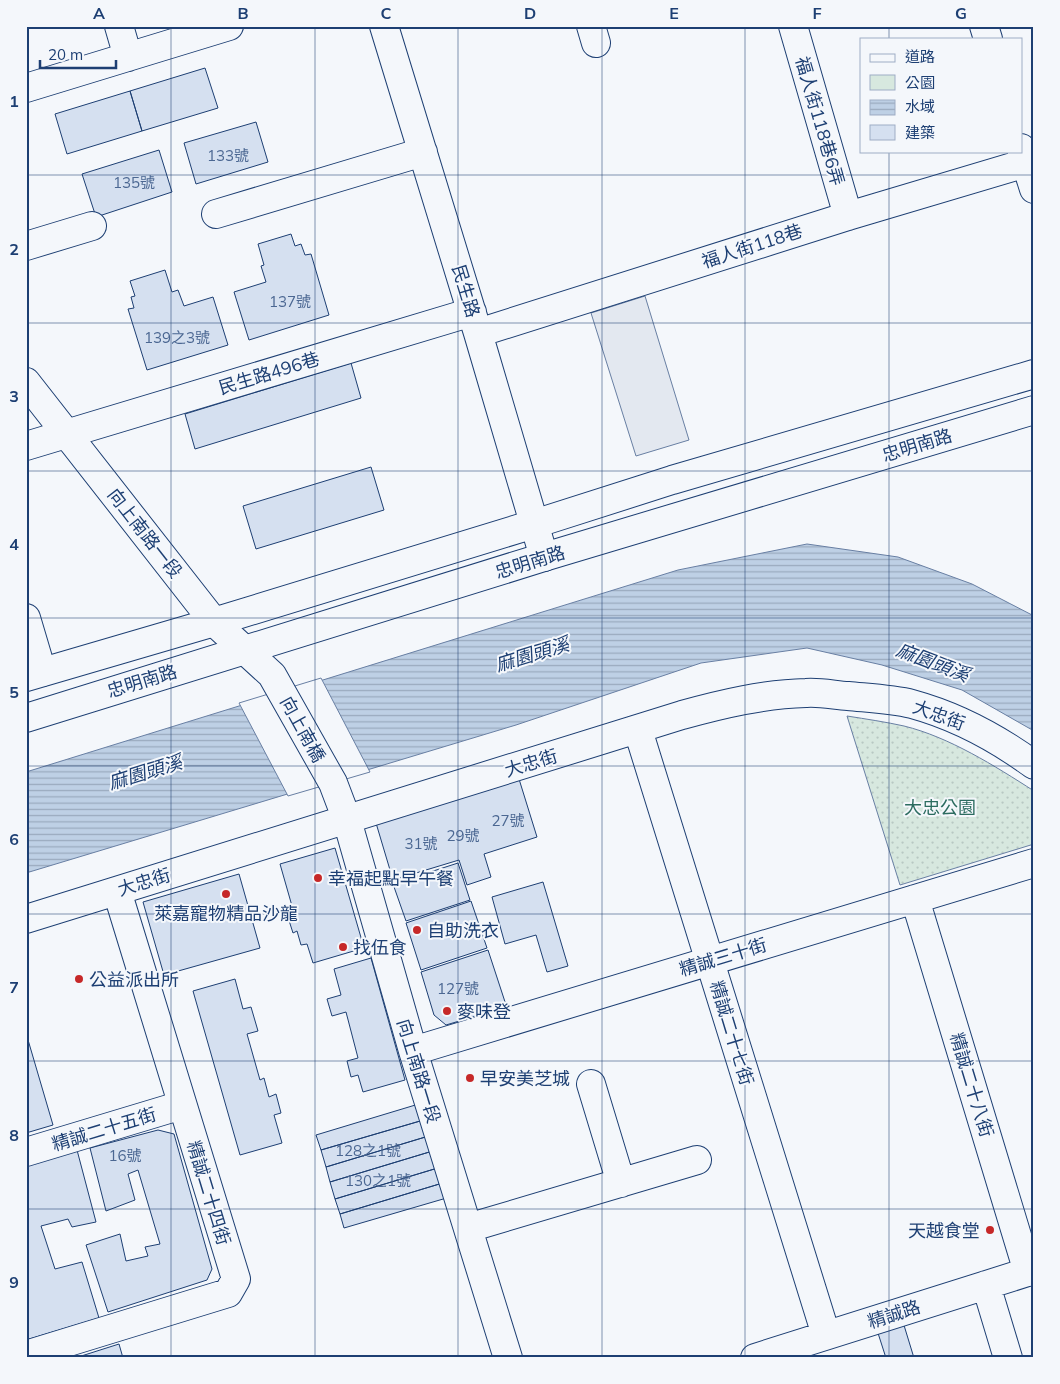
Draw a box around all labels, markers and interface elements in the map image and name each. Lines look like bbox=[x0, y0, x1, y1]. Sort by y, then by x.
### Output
text: A bbox=[93, 3, 105, 23]
text: B bbox=[237, 3, 249, 23]
text: C bbox=[381, 3, 392, 23]
text: D bbox=[524, 3, 536, 23]
text: E bbox=[669, 3, 679, 23]
text: F bbox=[812, 3, 822, 23]
text: G bbox=[955, 3, 967, 23]
scale bar bbox=[40, 38, 116, 70]
legend bbox=[860, 38, 1022, 152]
text: 20 m bbox=[48, 45, 83, 64]
text: 道路 bbox=[905, 47, 935, 66]
street label: 福人街118巷6弄 bbox=[791, 54, 849, 188]
text: 公園 bbox=[905, 73, 935, 92]
text: 1 bbox=[9, 91, 19, 111]
text: 水域 bbox=[905, 97, 935, 116]
text: 建築 bbox=[905, 123, 935, 142]
house number: 133號 bbox=[207, 146, 249, 165]
house number: 135號 bbox=[113, 173, 155, 192]
street label: 福人街118巷 bbox=[699, 219, 805, 273]
text: 2 bbox=[9, 239, 19, 259]
street label: 民生路 bbox=[447, 262, 485, 320]
house number: 137號 bbox=[269, 292, 311, 311]
house number: 139之3號 bbox=[144, 328, 210, 347]
street label: 民生路496巷 bbox=[216, 347, 322, 399]
text: 3 bbox=[9, 386, 19, 406]
street label: 忠明南路 bbox=[879, 423, 955, 467]
street label: 向上南路一段 bbox=[103, 483, 187, 583]
text: 4 bbox=[9, 534, 19, 554]
street label: 忠明南路 bbox=[492, 540, 568, 584]
water label: 麻園頭溪 bbox=[492, 631, 575, 677]
water label: 麻園頭溪 bbox=[893, 637, 976, 688]
street label: 忠明南路 bbox=[104, 659, 180, 703]
text: 5 bbox=[9, 682, 19, 702]
street label: 向上南橋 bbox=[275, 692, 331, 766]
street label: 大忠街 bbox=[910, 695, 968, 735]
street label: 大忠街 bbox=[502, 744, 560, 782]
water label: 麻園頭溪 bbox=[105, 749, 188, 795]
park label: 大忠公園 bbox=[904, 796, 976, 819]
house number: 27號 bbox=[491, 811, 525, 830]
house number: 29號 bbox=[446, 826, 480, 845]
text: 6 bbox=[9, 829, 19, 849]
house number: 31號 bbox=[404, 834, 438, 853]
street label: 大忠街 bbox=[115, 863, 173, 901]
place label: 幸福起點早午餐 bbox=[328, 867, 454, 890]
marker: 幸福起點早午餐 bbox=[312, 872, 324, 884]
marker: 萊嘉寵物精品沙龍 bbox=[220, 888, 232, 900]
place label: 萊嘉寵物精品沙龍 bbox=[154, 902, 298, 925]
place label: 自助洗衣 bbox=[427, 919, 499, 942]
marker: 自助洗衣 bbox=[411, 924, 423, 936]
street label: 精誠三十街 bbox=[677, 933, 769, 981]
place label: 找伍食 bbox=[353, 936, 407, 959]
marker: 找伍食 bbox=[337, 941, 349, 953]
place label: 公益派出所 bbox=[89, 968, 179, 991]
marker: 公益派出所 bbox=[73, 973, 85, 985]
text: 7 bbox=[9, 977, 19, 997]
street label: 精誠二十七街 bbox=[705, 978, 759, 1088]
house number: 127號 bbox=[437, 979, 479, 998]
place label: 麥味登 bbox=[457, 1000, 511, 1023]
marker: 麥味登 bbox=[441, 1005, 453, 1017]
street label: 向上南路一段 bbox=[392, 1016, 446, 1126]
street label: 精誠二十八街 bbox=[945, 1030, 999, 1140]
place label: 早安美芝城 bbox=[480, 1067, 570, 1090]
marker: 早安美芝城 bbox=[464, 1072, 476, 1084]
street label: 精誠二十五街 bbox=[49, 1102, 159, 1156]
text: 8 bbox=[9, 1125, 19, 1145]
street label: 精誠二十四街 bbox=[182, 1138, 236, 1248]
house number: 128之1號 bbox=[335, 1141, 401, 1160]
house number: 16號 bbox=[108, 1146, 142, 1165]
house number: 130之1號 bbox=[345, 1171, 411, 1190]
place label: 天越食堂 bbox=[908, 1219, 980, 1242]
marker: 天越食堂 bbox=[984, 1224, 996, 1236]
text: 9 bbox=[9, 1272, 19, 1292]
street label: 精誠路 bbox=[865, 1295, 923, 1333]

